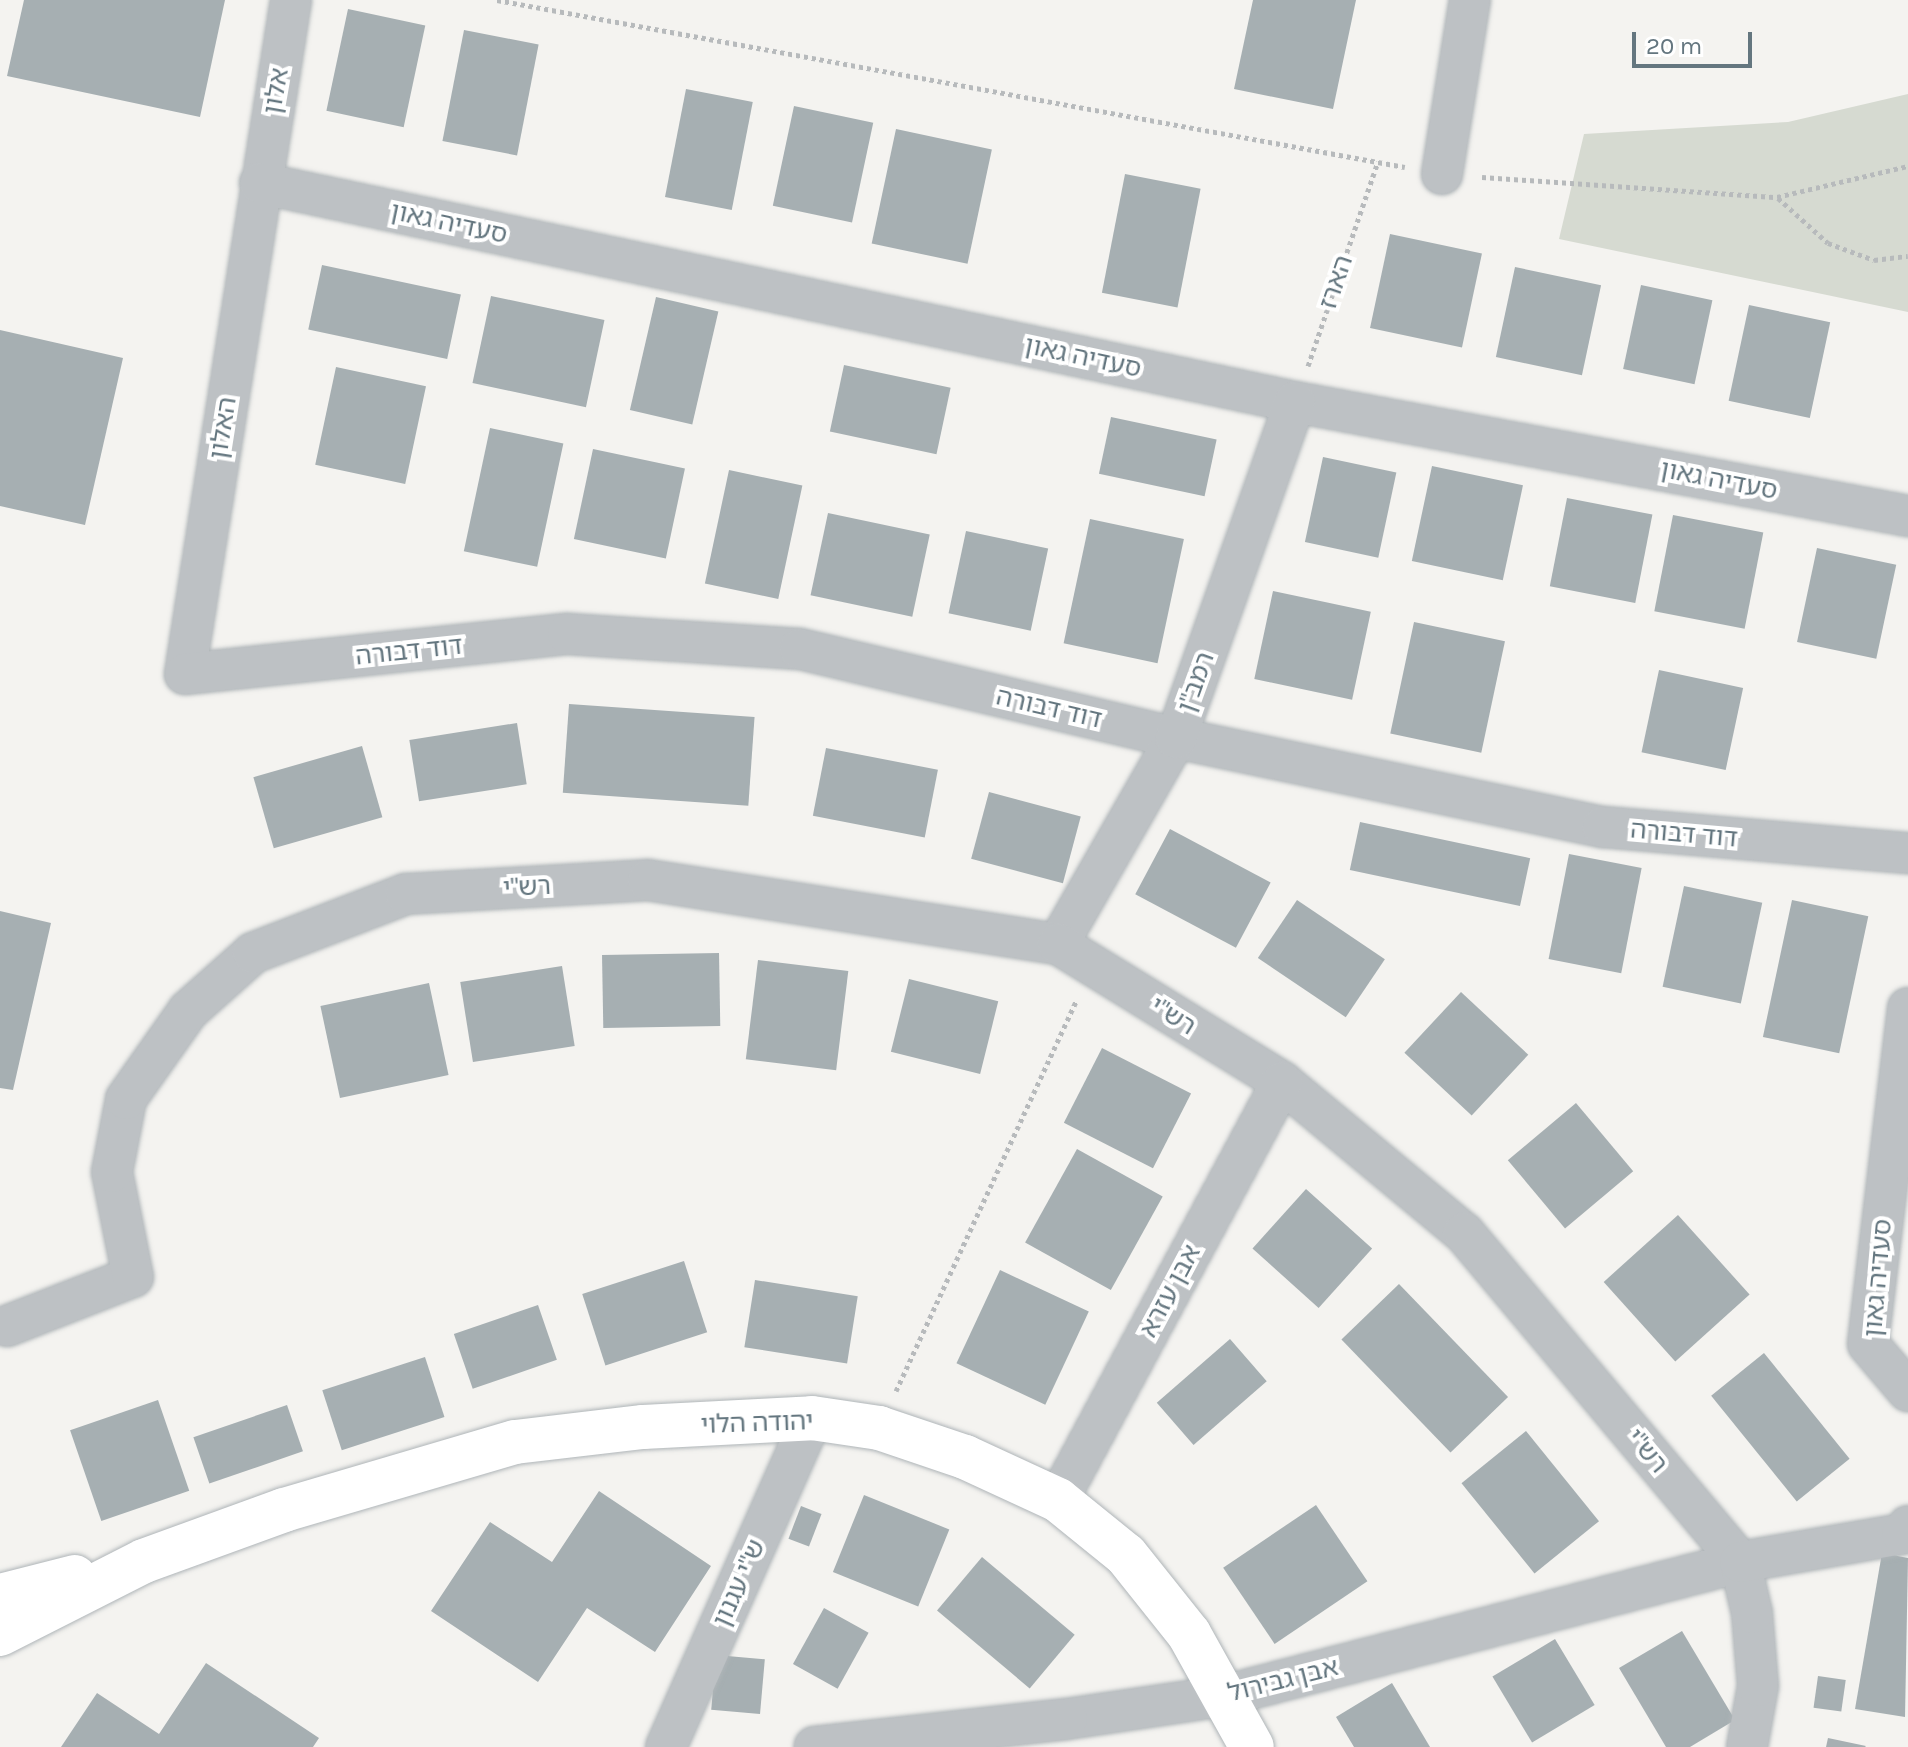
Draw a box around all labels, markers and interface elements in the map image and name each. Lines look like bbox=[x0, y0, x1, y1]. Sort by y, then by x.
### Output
scale bar bbox=[1636, 16, 1756, 66]
text: 20 m bbox=[1646, 32, 1702, 60]
street label: אלון bbox=[257, 66, 295, 116]
street label: סעדיה גאון bbox=[388, 195, 510, 251]
street label: הארז bbox=[1312, 251, 1360, 313]
street label: סעדיה גאון bbox=[1022, 329, 1144, 385]
street label: האלון bbox=[203, 395, 243, 461]
street label: סעדיה גאון bbox=[1658, 453, 1780, 507]
street label: דוד דבורה bbox=[354, 630, 464, 672]
street label: רמב"ן bbox=[1171, 648, 1221, 716]
street label: דוד דבורה bbox=[993, 681, 1105, 735]
street label: דוד דבורה bbox=[1629, 814, 1739, 854]
street label: רש"י bbox=[502, 870, 552, 904]
street label: רש"י bbox=[1144, 990, 1202, 1042]
street label: סעדיה גאון bbox=[1857, 1218, 1899, 1338]
street label: אבן עזרא bbox=[1133, 1240, 1207, 1342]
street label: יהודה הלוי bbox=[700, 1405, 814, 1441]
street label: רש"י bbox=[1620, 1423, 1674, 1479]
street label: ש"י עגנון bbox=[706, 1535, 772, 1631]
street label: אבן גבירול bbox=[1224, 1651, 1342, 1709]

